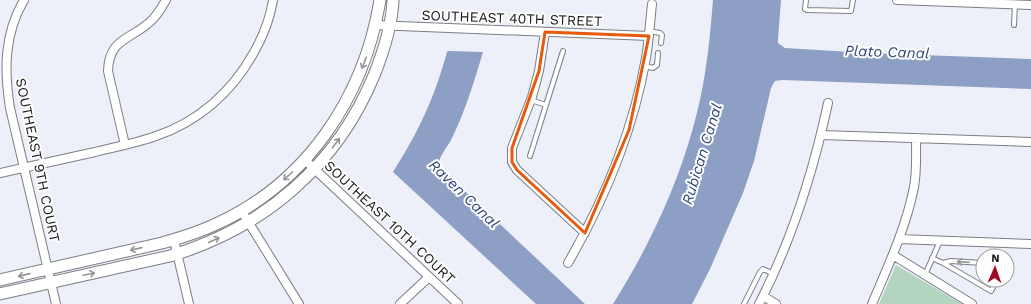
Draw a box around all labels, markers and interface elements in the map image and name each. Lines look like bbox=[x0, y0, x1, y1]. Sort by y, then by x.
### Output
street label: SOUTHEAST 40TH STREET bbox=[421, 7, 603, 29]
water label: Plato Canal bbox=[844, 42, 930, 62]
one-way arrow bbox=[359, 56, 367, 68]
street label: SOUTHEAST 9TH COURT bbox=[13, 77, 63, 244]
water label: Rubican Canal bbox=[678, 101, 726, 207]
one-way arrow bbox=[332, 137, 340, 148]
water label: Raven Canal bbox=[425, 156, 503, 232]
street label: SOUTHEAST 10TH COURT bbox=[321, 157, 459, 287]
one-way arrow bbox=[282, 172, 293, 181]
one-way arrow bbox=[207, 236, 219, 243]
one-way arrow bbox=[130, 246, 143, 254]
north arrow bbox=[975, 248, 1015, 288]
text: N bbox=[991, 252, 1000, 265]
one-way arrow bbox=[957, 258, 970, 265]
one-way arrow bbox=[82, 269, 95, 277]
one-way arrow bbox=[18, 271, 31, 279]

